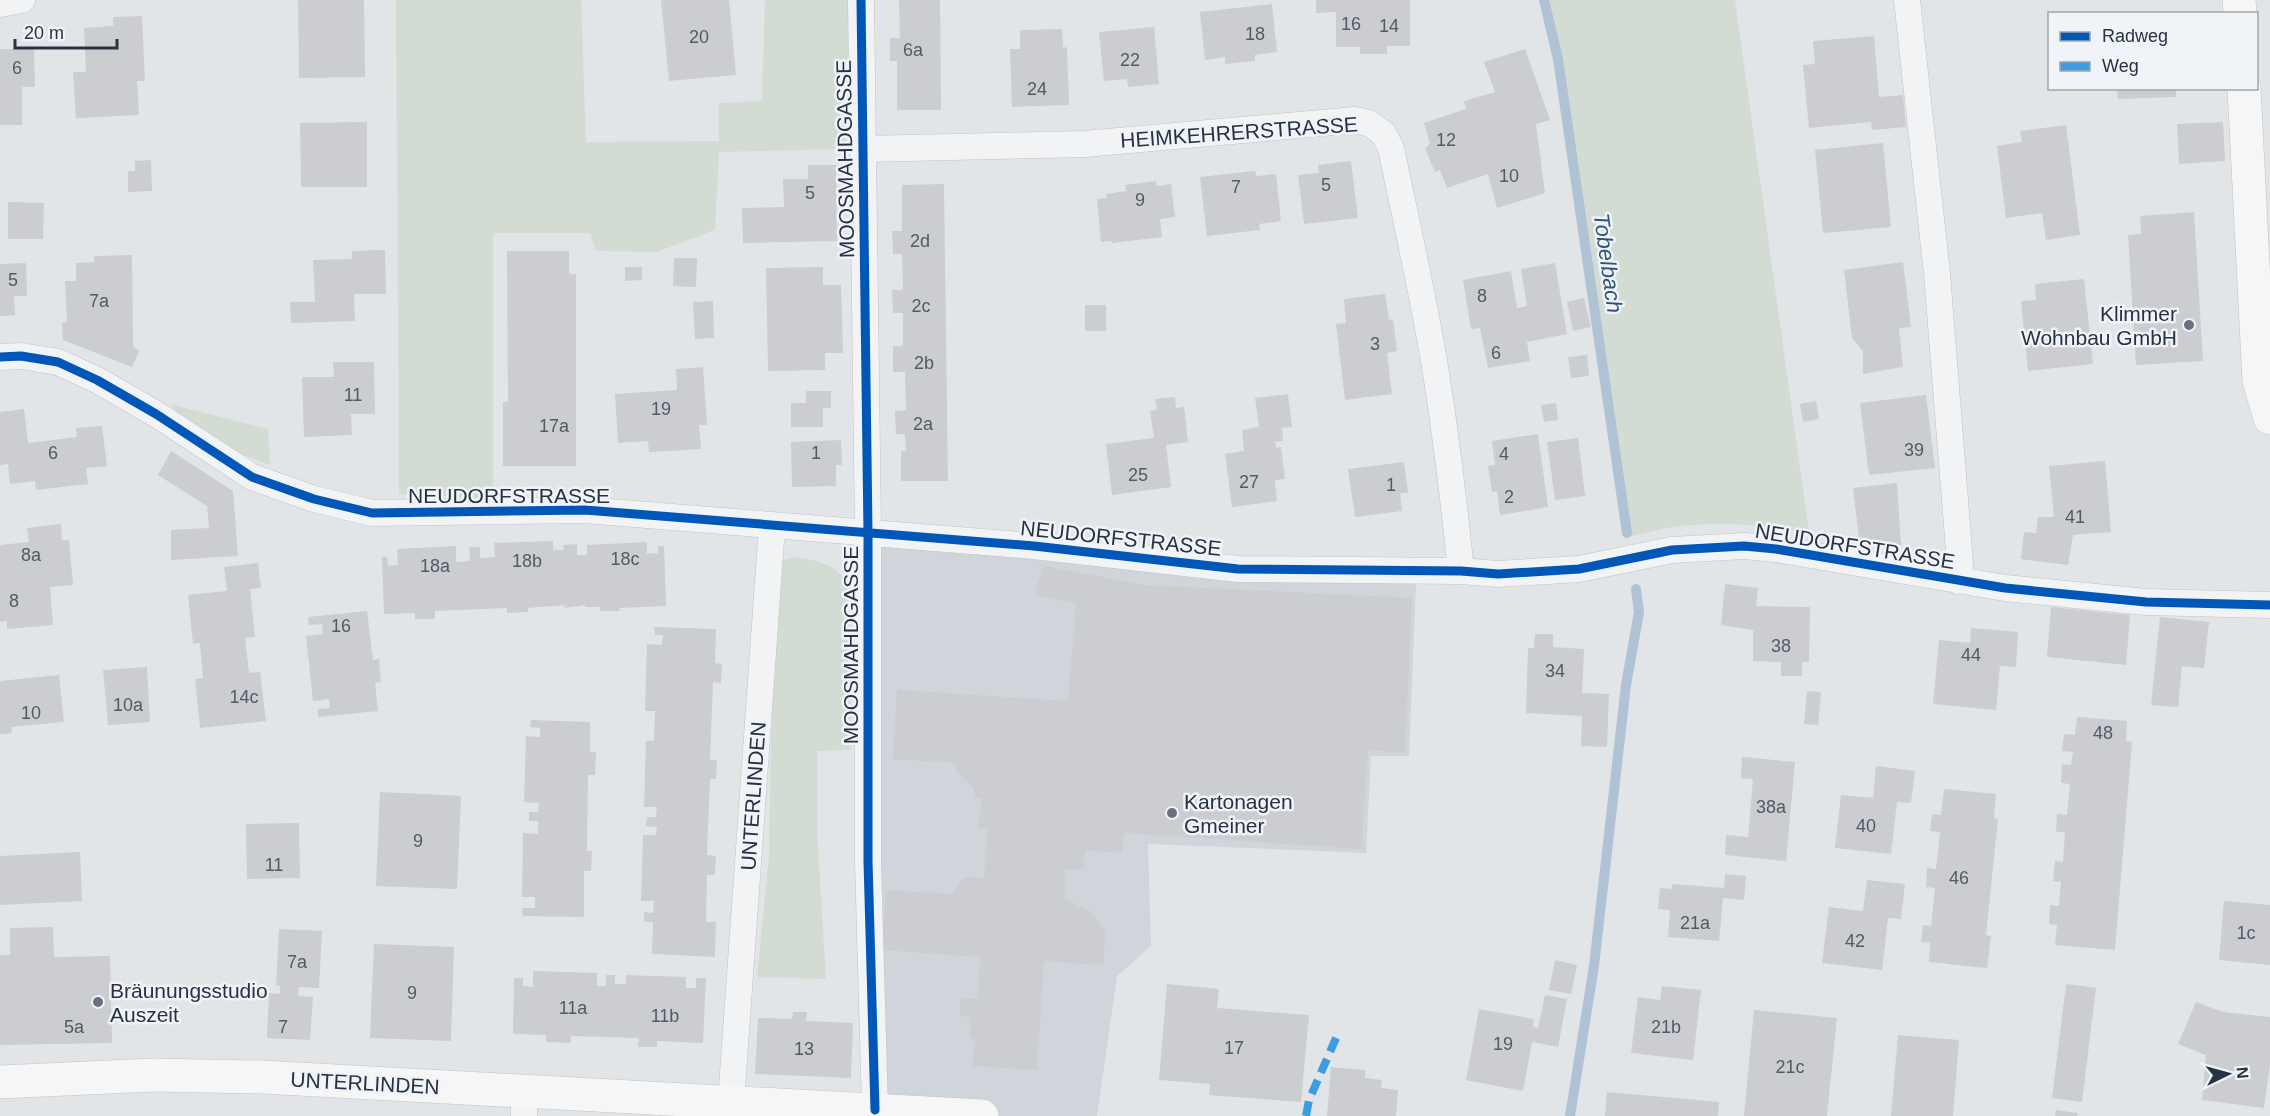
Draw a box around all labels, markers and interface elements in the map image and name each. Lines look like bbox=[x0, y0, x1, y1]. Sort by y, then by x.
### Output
scale bar bbox=[15, 12, 117, 50]
legend bbox=[2048, 12, 2258, 90]
house number: 16 bbox=[1341, 14, 1361, 34]
house number: 14 bbox=[1379, 16, 1399, 36]
text: 20 m bbox=[24, 23, 64, 43]
house number: 18 bbox=[1245, 24, 1265, 44]
text: Radweg bbox=[2102, 26, 2168, 46]
house number: 20 bbox=[689, 27, 709, 47]
house number: 6a bbox=[903, 40, 924, 60]
house number: 22 bbox=[1120, 50, 1140, 70]
text: Weg bbox=[2102, 56, 2139, 76]
house number: 6 bbox=[12, 58, 22, 78]
street label: MOOSMAHDGASSE bbox=[832, 60, 858, 258]
house number: 24 bbox=[1027, 79, 1047, 99]
street label: HEIMKEHRERSTRASSE bbox=[1119, 112, 1359, 152]
house number: 12 bbox=[1436, 130, 1456, 150]
house number: 10 bbox=[1499, 166, 1519, 186]
house number: 5 bbox=[1321, 175, 1331, 195]
house number: 7 bbox=[1231, 177, 1241, 197]
house number: 5 bbox=[805, 183, 815, 203]
house number: 9 bbox=[1135, 190, 1145, 210]
water label: Tobelbach bbox=[1589, 211, 1627, 315]
house number: 2d bbox=[910, 231, 930, 251]
house number: 5 bbox=[8, 270, 18, 290]
house number: 8 bbox=[1477, 286, 1487, 306]
house number: 7a bbox=[89, 291, 110, 311]
house number: 2c bbox=[911, 296, 931, 316]
place label: Klimmer Wohnbau GmbH bbox=[2021, 302, 2177, 349]
marker: Klimmer Wohnbau GmbH bbox=[2182, 318, 2196, 332]
house number: 3 bbox=[1370, 334, 1380, 354]
house number: 6 bbox=[1491, 343, 1501, 363]
house number: 2b bbox=[914, 353, 934, 373]
house number: 11 bbox=[344, 385, 362, 405]
house number: 19 bbox=[651, 399, 671, 419]
house number: 2a bbox=[913, 414, 934, 434]
house number: 17a bbox=[539, 416, 570, 436]
house number: 39 bbox=[1904, 440, 1924, 460]
house number: 6 bbox=[48, 443, 58, 463]
house number: 1 bbox=[811, 443, 821, 463]
house number: 4 bbox=[1499, 444, 1509, 464]
house number: 25 bbox=[1128, 465, 1148, 485]
house number: 27 bbox=[1239, 472, 1259, 492]
house number: 1 bbox=[1386, 475, 1396, 495]
street label: NEUDORFSTRASSE bbox=[408, 484, 610, 507]
house number: 2 bbox=[1504, 487, 1514, 507]
house number: 41 bbox=[2065, 507, 2085, 527]
street label: NEUDORFSTRASSE bbox=[1019, 516, 1223, 560]
street label: NEUDORFSTRASSE bbox=[1754, 519, 1956, 573]
house number: 8a bbox=[21, 545, 42, 565]
street label: MOOSMAHDGASSE bbox=[839, 546, 862, 744]
house number: 18c bbox=[610, 549, 640, 569]
house number: 18b bbox=[512, 551, 542, 571]
house number: 18a bbox=[420, 556, 451, 576]
house number: 8 bbox=[9, 591, 19, 611]
house number: 16 bbox=[331, 616, 351, 636]
house number: 38 bbox=[1771, 636, 1791, 656]
house number: 44 bbox=[1961, 645, 1981, 665]
house number: 34 bbox=[1545, 661, 1565, 681]
house number: 14c bbox=[229, 687, 259, 707]
house number: 10a bbox=[113, 695, 144, 715]
house number: 10 bbox=[21, 703, 41, 723]
street label: UNTERLINDEN bbox=[736, 721, 770, 871]
house number: 48 bbox=[2093, 723, 2113, 743]
place label: Kartonagen Gmeiner bbox=[1184, 790, 1293, 837]
house number: 38a bbox=[1756, 797, 1787, 817]
marker: Kartonagen Gmeiner bbox=[1165, 806, 1179, 820]
house number: 40 bbox=[1856, 816, 1876, 836]
house number: 9 bbox=[413, 831, 423, 851]
house number: 11 bbox=[265, 855, 283, 875]
house number: 46 bbox=[1949, 868, 1969, 888]
house number: 21a bbox=[1680, 913, 1711, 933]
house number: 1c bbox=[2236, 923, 2256, 943]
house number: 42 bbox=[1845, 931, 1865, 951]
house number: 7a bbox=[287, 952, 308, 972]
place label: Bräunungsstudio Auszeit bbox=[110, 979, 268, 1026]
house number: 9 bbox=[407, 983, 417, 1003]
marker: Bräunungsstudio Auszeit bbox=[91, 995, 105, 1009]
house number: 11a bbox=[559, 998, 588, 1018]
house number: 11b bbox=[651, 1006, 679, 1026]
house number: 5a bbox=[64, 1017, 85, 1037]
house number: 7 bbox=[278, 1017, 288, 1037]
house number: 21b bbox=[1651, 1017, 1681, 1037]
house number: 19 bbox=[1493, 1034, 1513, 1054]
house number: 17 bbox=[1224, 1038, 1244, 1058]
house number: 13 bbox=[794, 1039, 814, 1059]
north arrow bbox=[2198, 1044, 2258, 1104]
house number: 21c bbox=[1775, 1057, 1805, 1077]
text: N bbox=[2233, 1066, 2251, 1079]
street label: UNTERLINDEN bbox=[290, 1068, 440, 1098]

